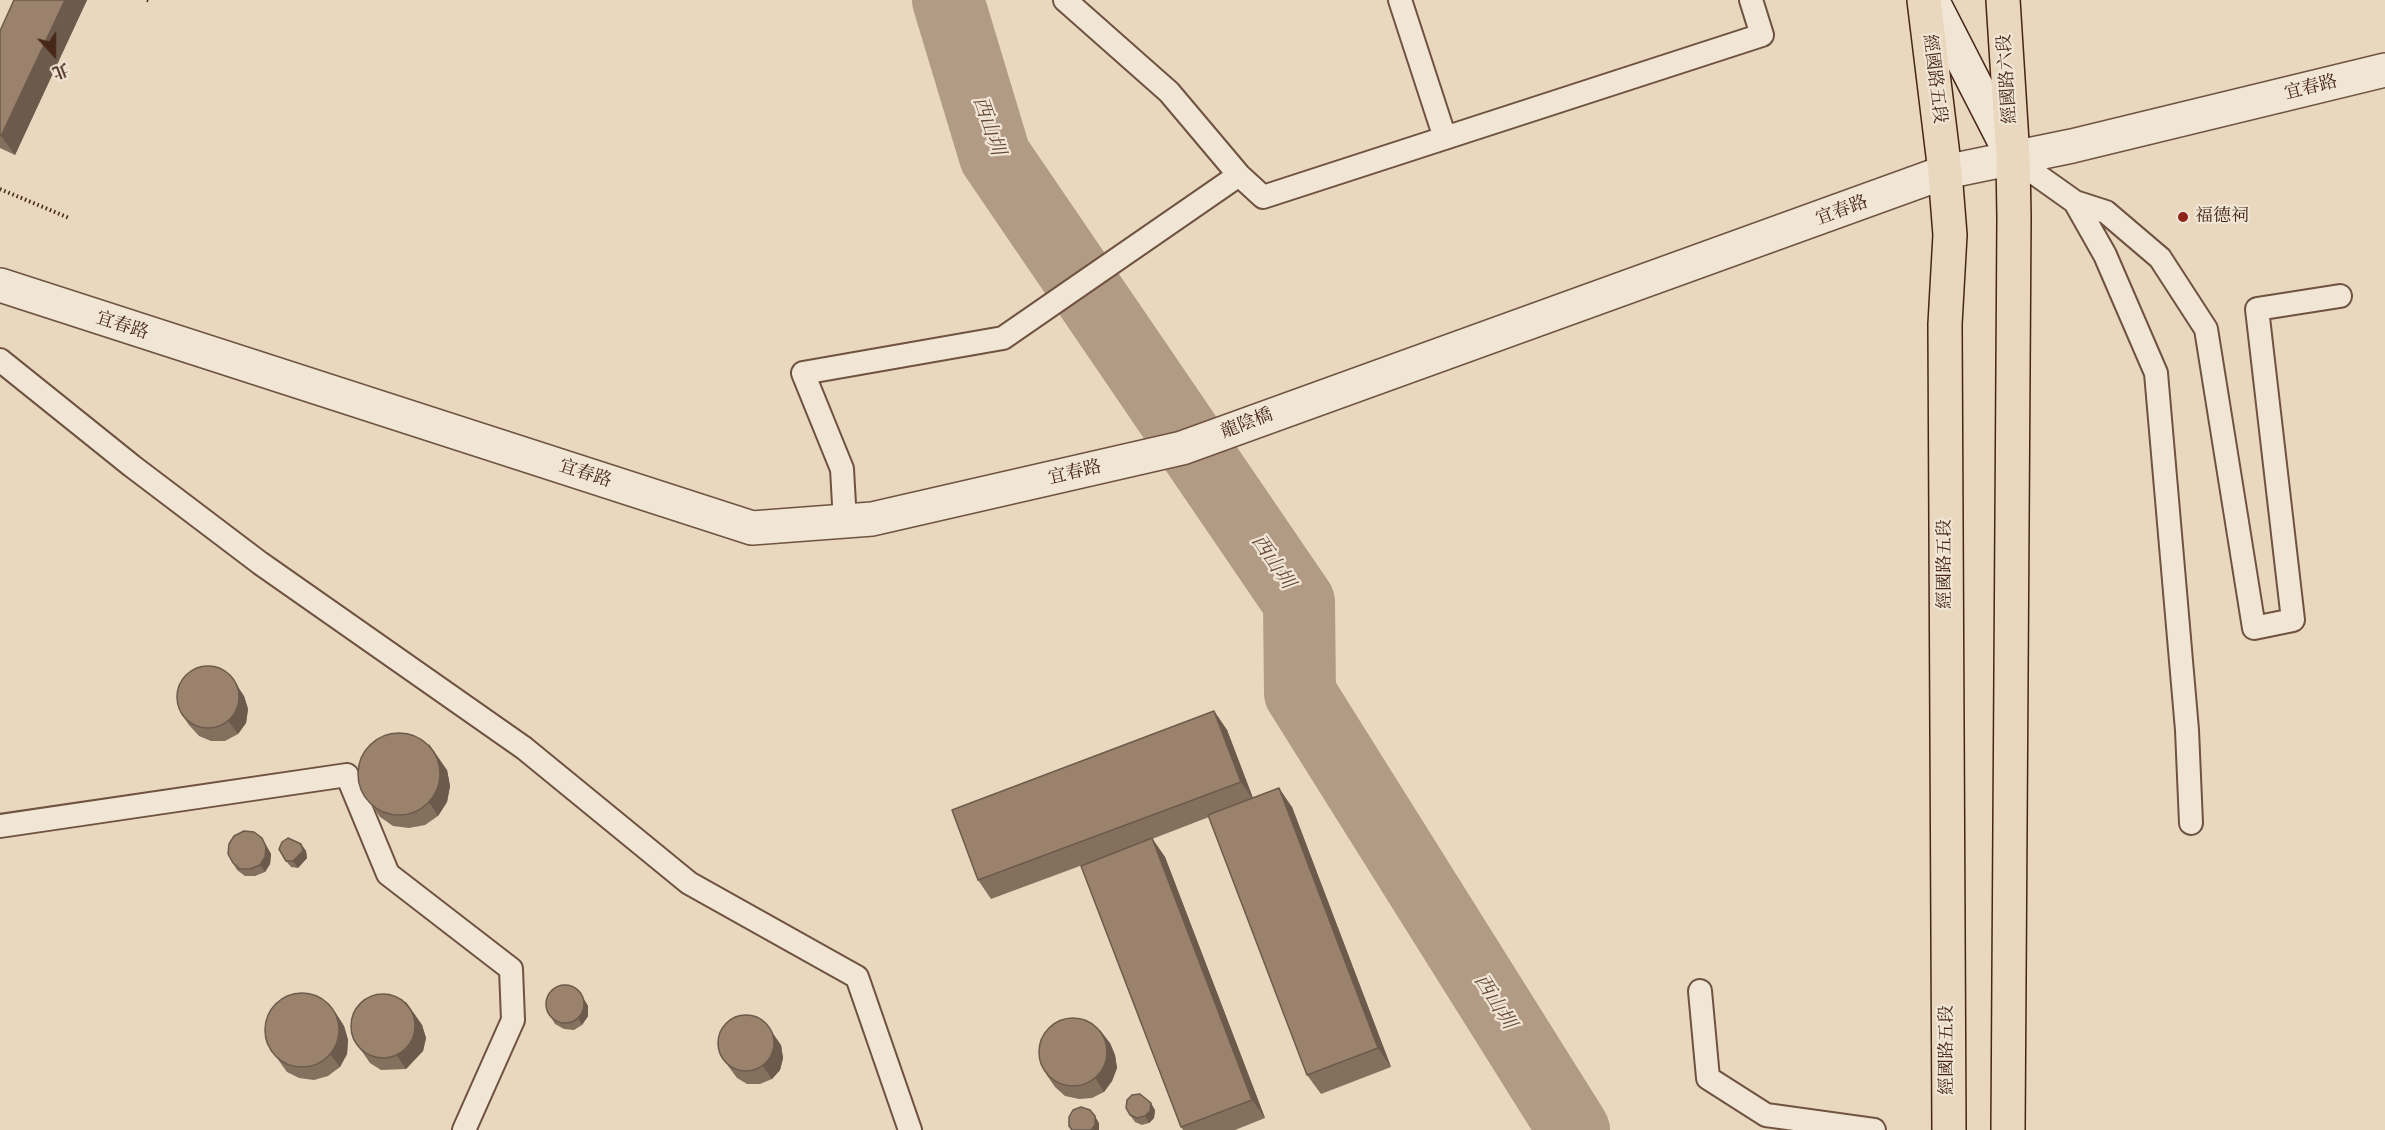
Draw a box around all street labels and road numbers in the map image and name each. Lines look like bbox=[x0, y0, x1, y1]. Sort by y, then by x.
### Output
street label: 經國路五段 bbox=[1918, 33, 1950, 125]
street label: 經國路六段 bbox=[1994, 33, 2022, 125]
street label: 宜春路 bbox=[2282, 71, 2340, 105]
street label: 宜春路 bbox=[1813, 192, 1871, 230]
street label: 宜春路 bbox=[93, 307, 151, 345]
street label: 龍陰橋 bbox=[1218, 404, 1276, 444]
street label: 宜春路 bbox=[556, 455, 614, 493]
street label: 宜春路 bbox=[1046, 456, 1104, 490]
street label: 經國路五段 bbox=[1935, 519, 1957, 609]
street label: 經國路五段 bbox=[1937, 1005, 1959, 1095]

